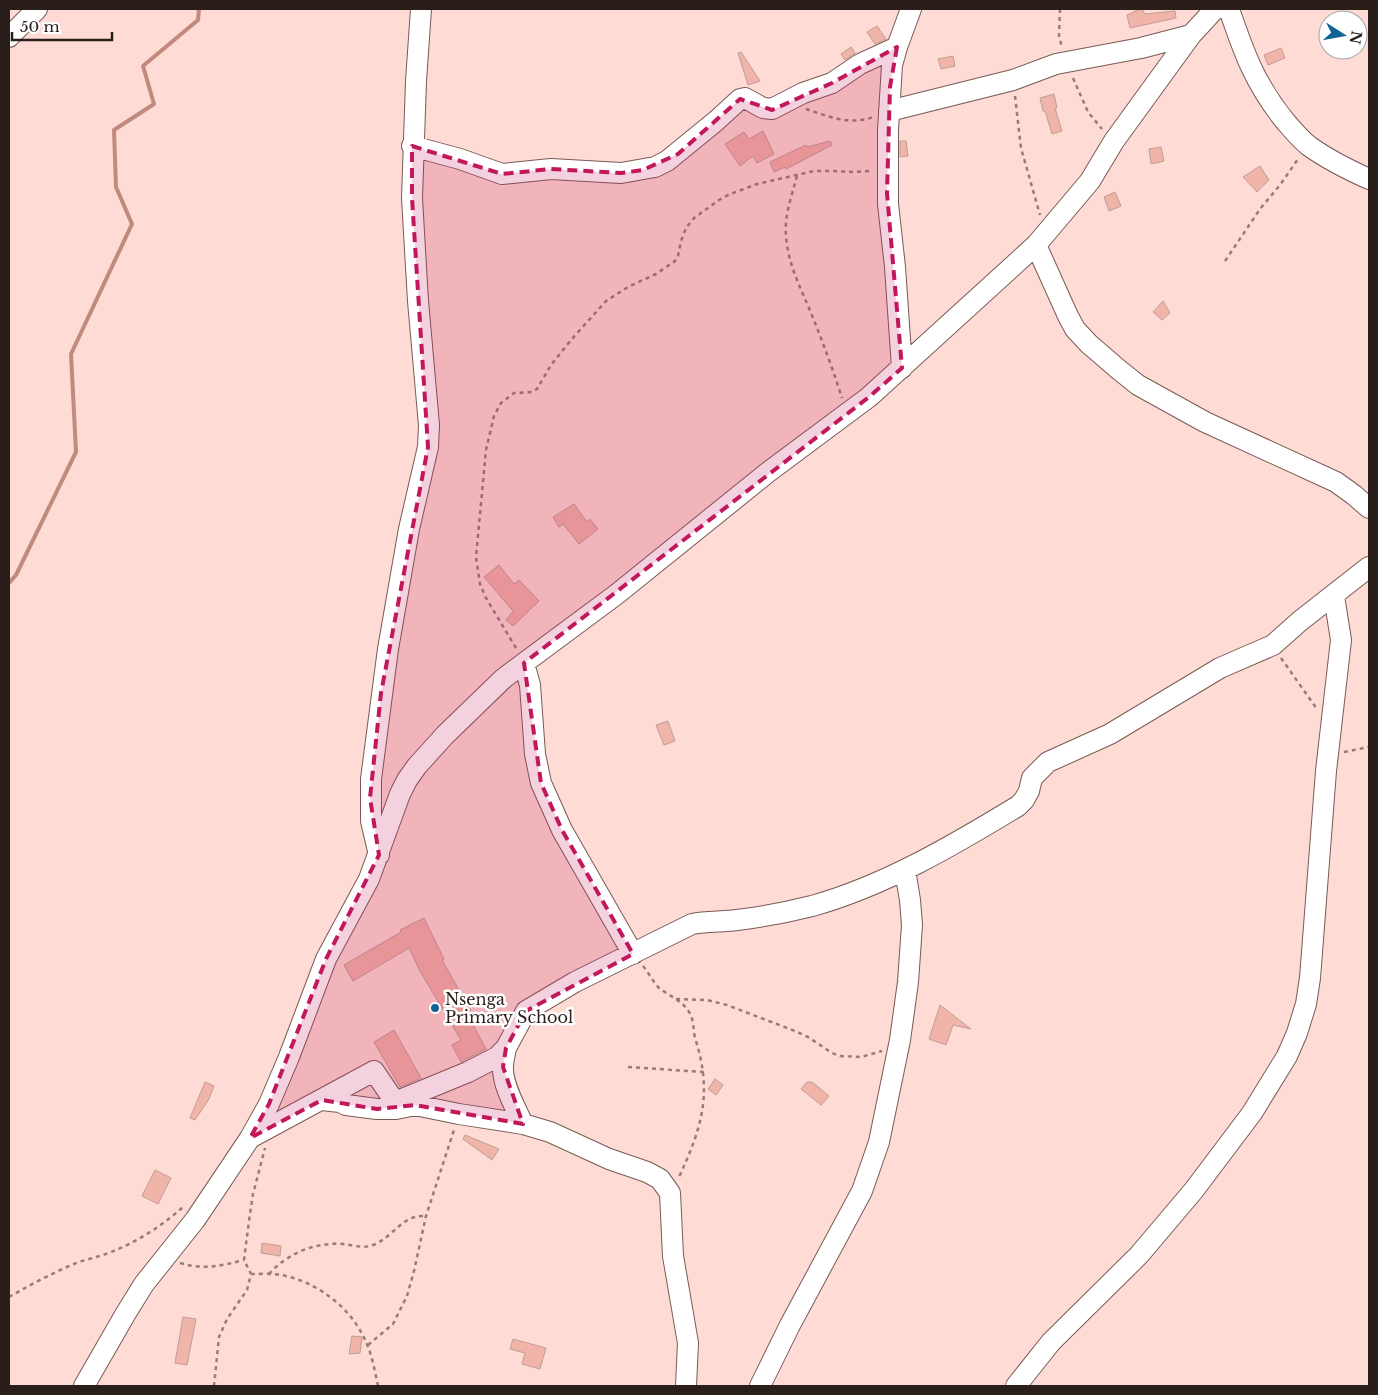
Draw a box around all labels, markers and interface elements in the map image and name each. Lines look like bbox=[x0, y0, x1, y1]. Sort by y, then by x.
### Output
scale bar bbox=[12, 10, 112, 42]
north arrow bbox=[1318, 10, 1368, 60]
text: 50 m bbox=[20, 17, 60, 36]
text: N bbox=[1346, 29, 1366, 46]
place label: Nsenga Primary School bbox=[445, 989, 573, 1027]
marker: Nsenga Primary School bbox=[429, 1002, 441, 1014]

